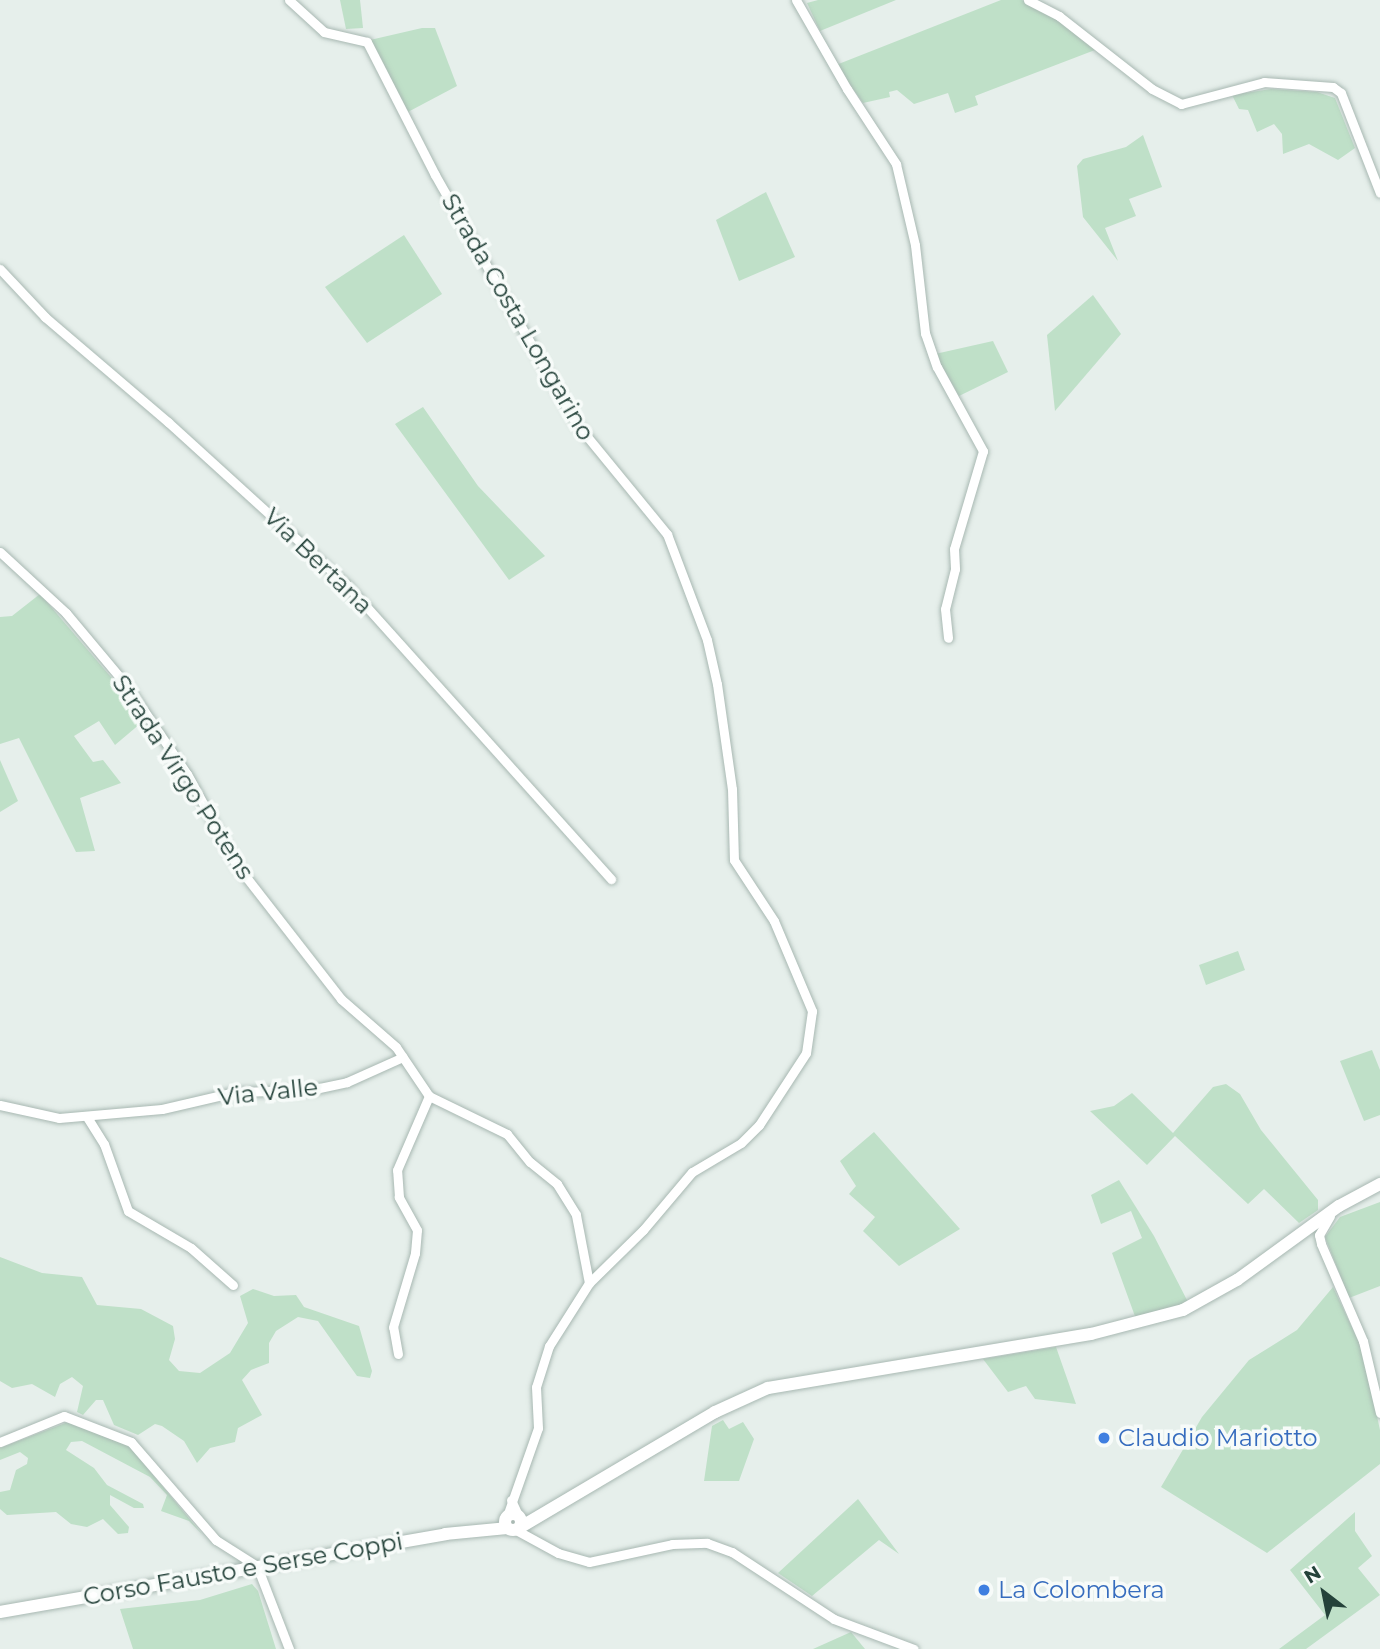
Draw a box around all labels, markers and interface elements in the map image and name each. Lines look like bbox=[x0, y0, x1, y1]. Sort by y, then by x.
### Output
street label: Strada Costa Longarino bbox=[436, 189, 600, 445]
street label: Via Bertana bbox=[258, 502, 378, 620]
street label: Strada Virgo Potens bbox=[106, 670, 260, 884]
street label: Via Valle bbox=[217, 1072, 319, 1112]
place label: Claudio Mariotto bbox=[1118, 1424, 1318, 1452]
marker: Claudio Mariotto bbox=[1096, 1430, 1112, 1446]
street label: Corso Fausto e Serse Coppi bbox=[81, 1527, 405, 1611]
north arrow bbox=[1289, 1558, 1359, 1628]
text: N bbox=[1300, 1561, 1325, 1589]
place label: La Colombera bbox=[998, 1576, 1165, 1604]
marker: La Colombera bbox=[976, 1582, 992, 1598]

